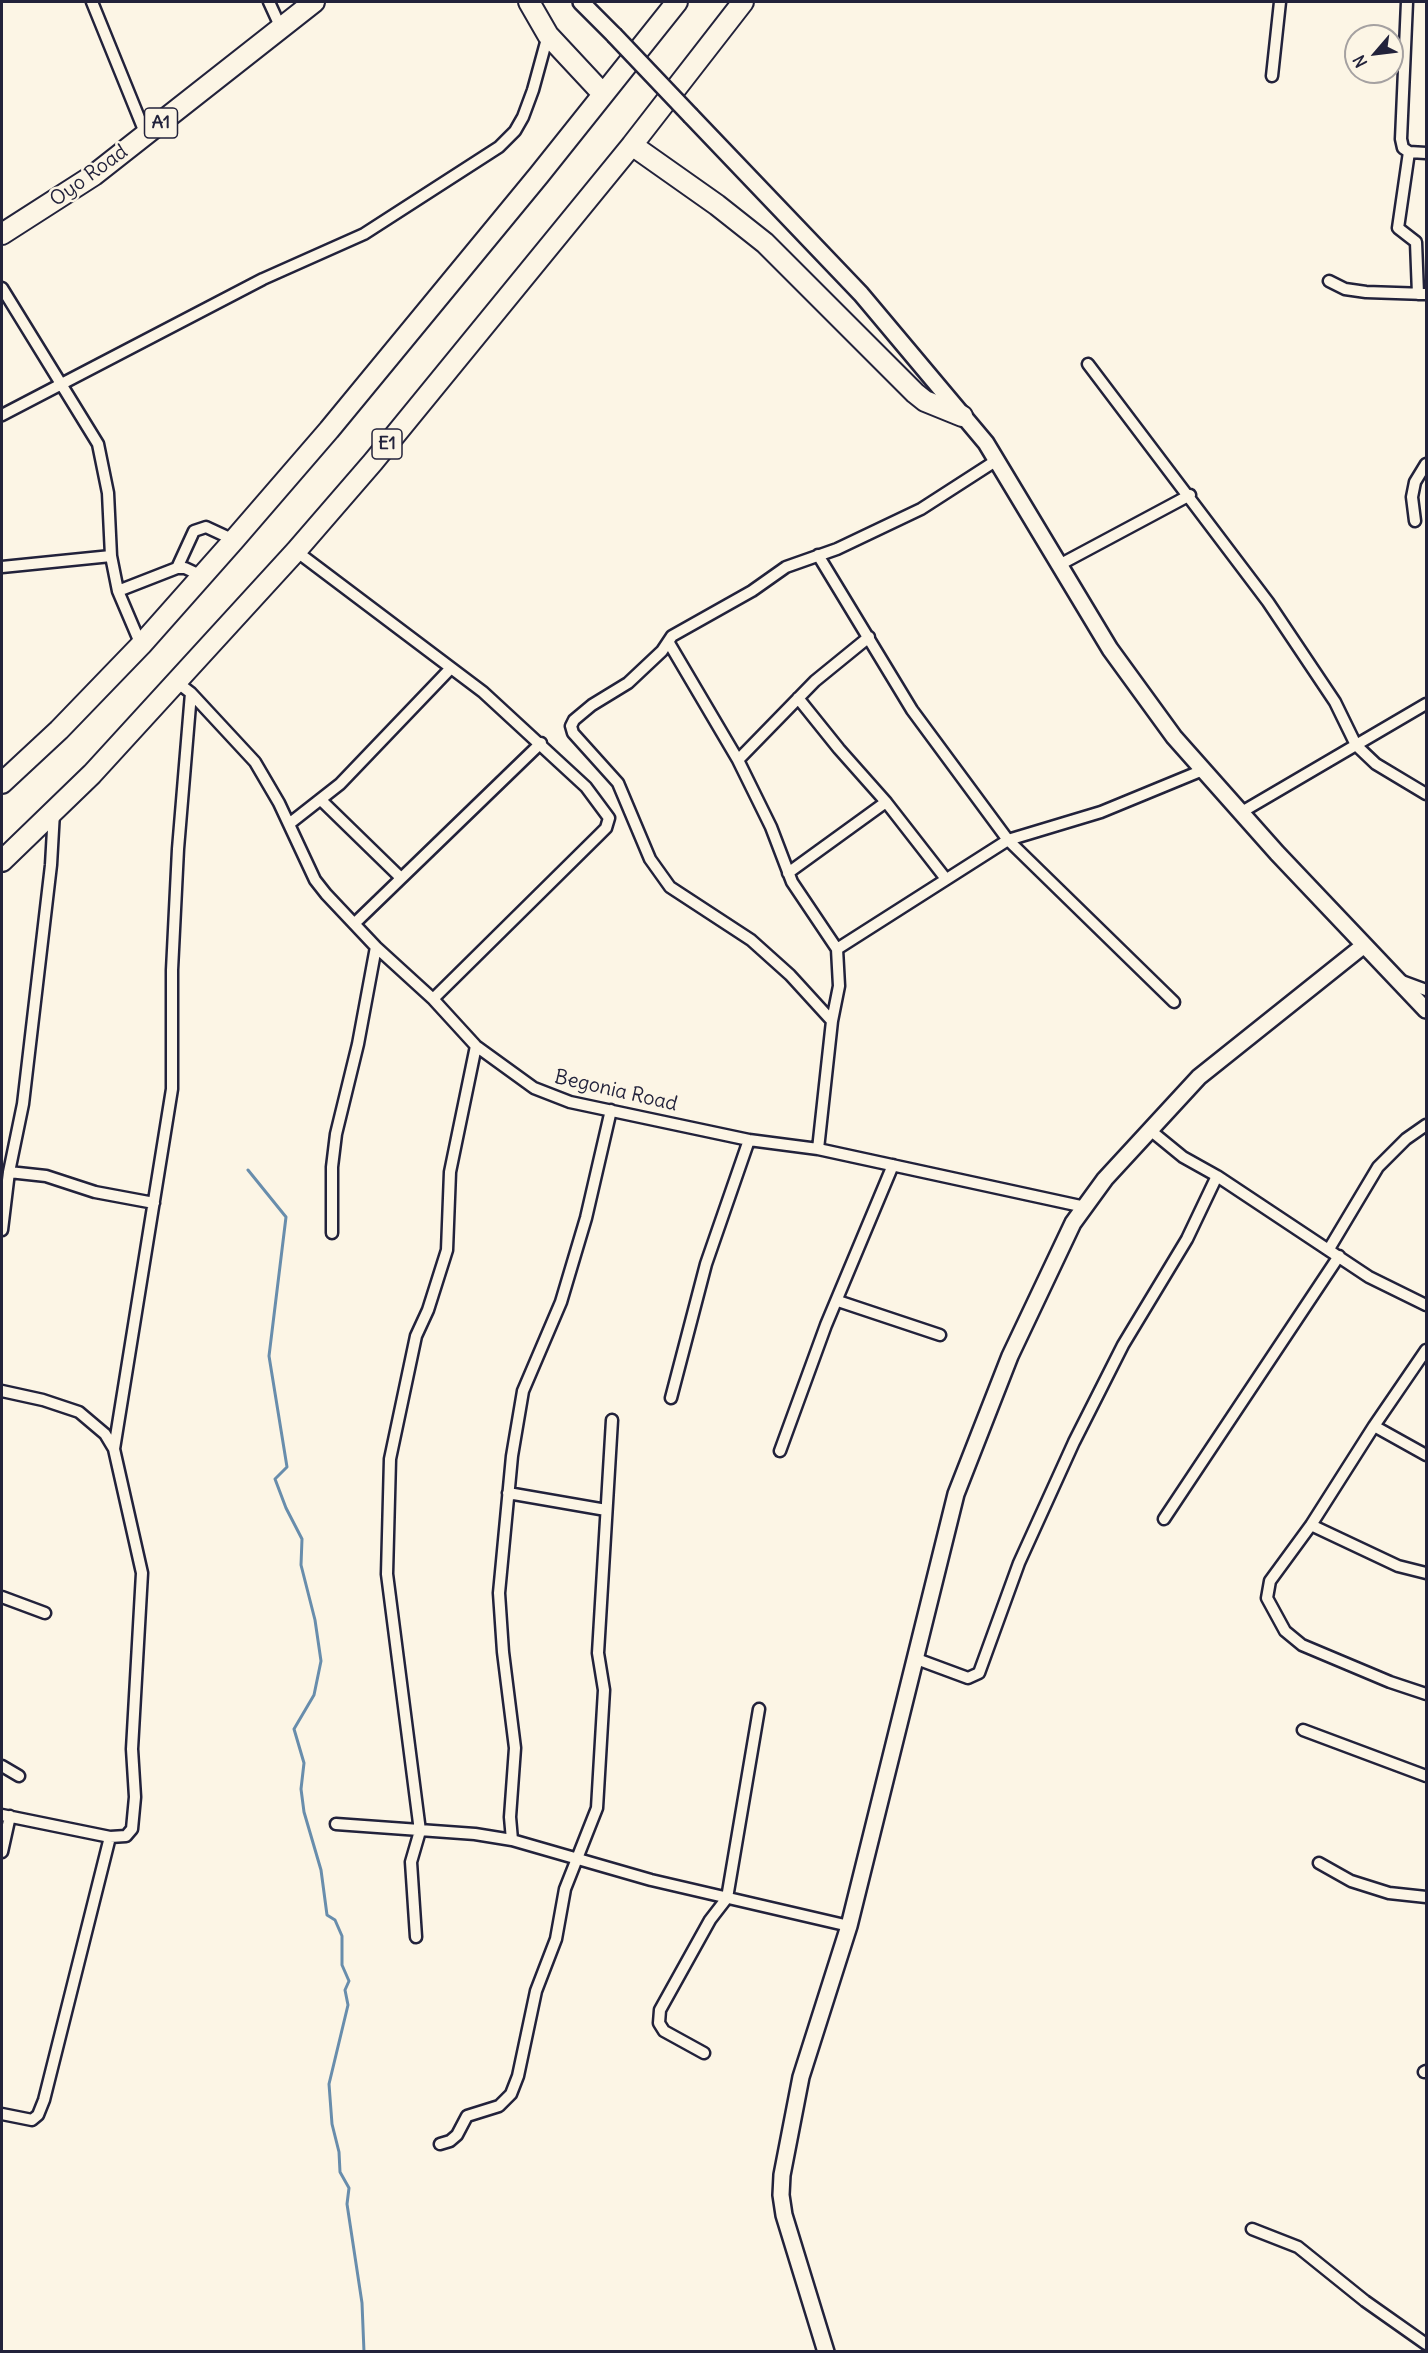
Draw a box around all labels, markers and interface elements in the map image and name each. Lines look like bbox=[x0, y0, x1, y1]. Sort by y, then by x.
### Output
north arrow bbox=[1344, 24, 1404, 84]
text: N bbox=[1348, 52, 1371, 71]
road number: A1 bbox=[144, 108, 178, 138]
street label: Oyo Road bbox=[46, 140, 132, 212]
road number: E1 bbox=[372, 429, 402, 459]
street label: Begonia Road bbox=[552, 1065, 680, 1117]

